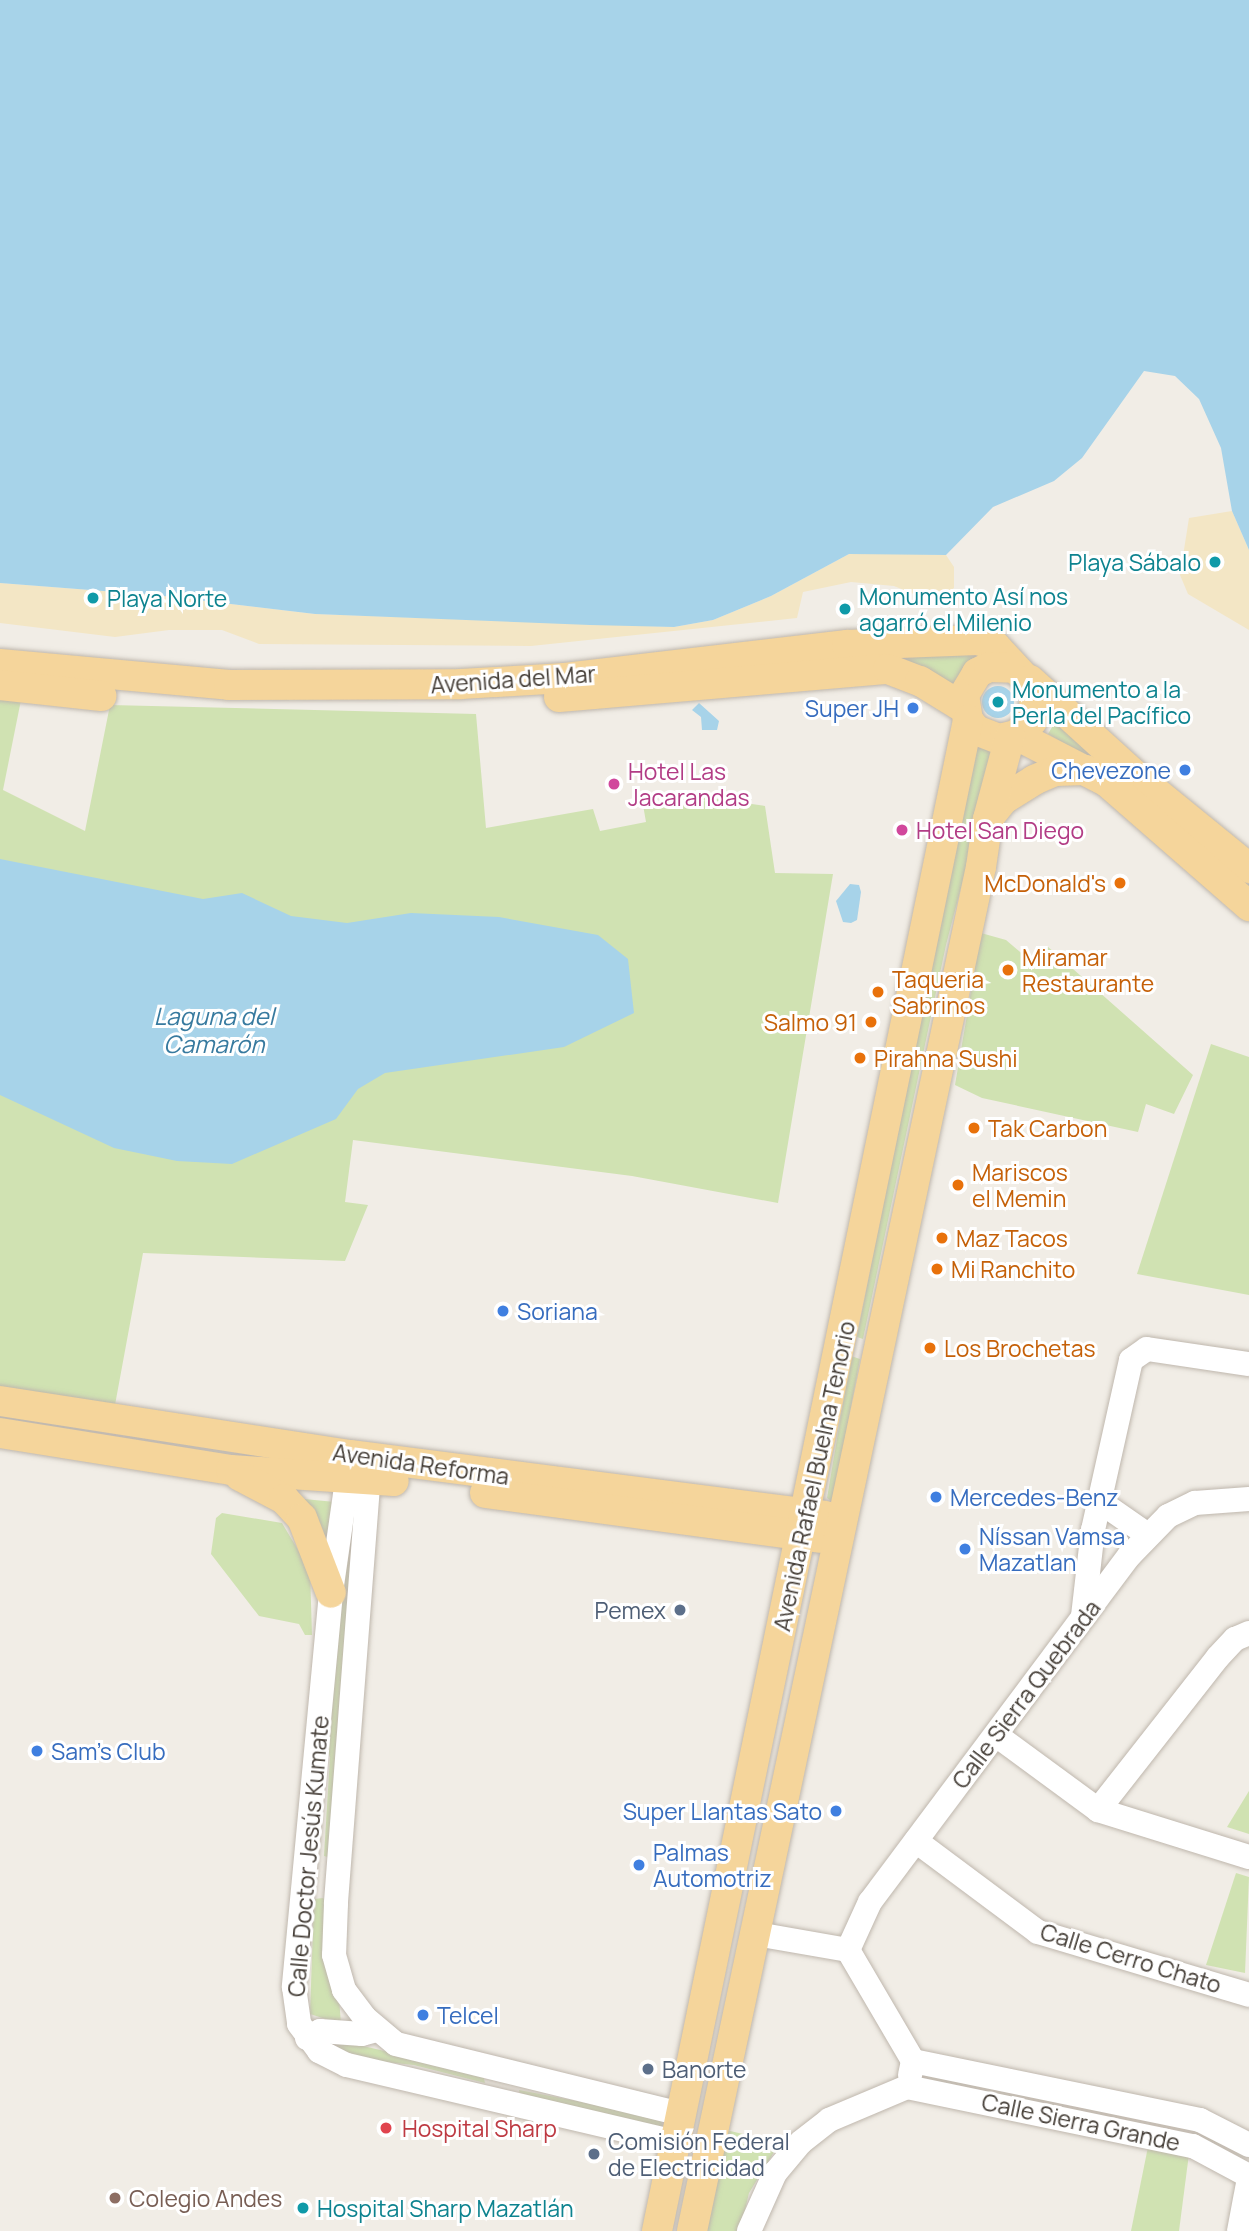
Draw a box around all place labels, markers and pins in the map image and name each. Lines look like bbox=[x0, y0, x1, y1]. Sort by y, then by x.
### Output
place label: Playa Sábalo bbox=[1068, 548, 1201, 576]
marker: Playa Sábalo bbox=[1207, 554, 1223, 570]
place label: Monumento Así nos agarró el Milenio bbox=[859, 582, 1068, 636]
place label: Playa Norte bbox=[107, 584, 227, 612]
marker: Playa Norte bbox=[85, 590, 101, 606]
marker: Monumento Así nos agarró el Milenio bbox=[837, 601, 853, 617]
place label: Monumento a la Perla del Pacífico bbox=[1012, 675, 1191, 729]
place label: Super JH bbox=[805, 694, 899, 722]
marker: Monumento a la Perla del Pacífico bbox=[990, 694, 1006, 710]
marker: Super JH bbox=[905, 700, 921, 716]
place label: Chevezone bbox=[1051, 756, 1171, 784]
place label: Hotel Las Jacarandas bbox=[628, 757, 750, 811]
marker: Chevezone bbox=[1177, 762, 1193, 778]
marker: Hotel Las Jacarandas bbox=[606, 776, 622, 792]
place label: Hotel San Diego bbox=[916, 816, 1084, 844]
marker: Hotel San Diego bbox=[894, 822, 910, 838]
place label: McDonald's bbox=[984, 869, 1106, 897]
marker: McDonald's bbox=[1112, 875, 1128, 891]
place label: Miramar Restaurante bbox=[1022, 943, 1154, 997]
marker: Miramar Restaurante bbox=[1000, 962, 1016, 978]
place label: Taqueria Sabrinos bbox=[892, 965, 985, 1019]
marker: Taqueria Sabrinos bbox=[870, 984, 886, 1000]
place label: Salmo 91 bbox=[764, 1008, 857, 1036]
marker: Salmo 91 bbox=[863, 1014, 879, 1030]
place label: Pirahna Sushi bbox=[874, 1044, 1018, 1072]
marker: Pirahna Sushi bbox=[852, 1050, 868, 1066]
place label: Tak Carbon bbox=[988, 1114, 1107, 1142]
marker: Tak Carbon bbox=[966, 1120, 982, 1136]
place label: Mariscos el Memin bbox=[972, 1158, 1068, 1212]
marker: Mariscos el Memin bbox=[950, 1177, 966, 1193]
place label: Maz Tacos bbox=[956, 1224, 1068, 1252]
marker: Maz Tacos bbox=[934, 1230, 950, 1246]
place label: Mi Ranchito bbox=[951, 1255, 1075, 1283]
marker: Mi Ranchito bbox=[929, 1261, 945, 1277]
place label: Soriana bbox=[517, 1297, 598, 1325]
marker: Soriana bbox=[495, 1303, 511, 1319]
place label: Los Brochetas bbox=[944, 1334, 1096, 1362]
marker: Los Brochetas bbox=[922, 1340, 938, 1356]
place label: Mercedes-Benz bbox=[950, 1483, 1119, 1511]
marker: Mercedes-Benz bbox=[928, 1489, 944, 1505]
place label: Níssan Vamsa Mazatlan bbox=[979, 1522, 1125, 1576]
marker: Níssan Vamsa Mazatlan bbox=[957, 1541, 973, 1557]
place label: Pemex bbox=[595, 1596, 666, 1624]
marker: Pemex bbox=[672, 1602, 688, 1618]
place label: Sam's Club bbox=[51, 1737, 165, 1765]
marker: Sam's Club bbox=[29, 1743, 45, 1759]
place label: Super Llantas Sato bbox=[623, 1797, 822, 1825]
marker: Super Llantas Sato bbox=[828, 1803, 844, 1819]
place label: Palmas Automotriz bbox=[653, 1838, 772, 1892]
marker: Palmas Automotriz bbox=[631, 1857, 647, 1873]
place label: Telcel bbox=[437, 2001, 499, 2029]
marker: Telcel bbox=[415, 2007, 431, 2023]
place label: Banorte bbox=[662, 2055, 747, 2083]
marker: Banorte bbox=[640, 2061, 656, 2077]
place label: Hospital Sharp bbox=[402, 2114, 557, 2142]
marker: Hospital Sharp bbox=[376, 2118, 396, 2138]
place label: Comisión Federal de Electricidad bbox=[608, 2127, 790, 2181]
marker: Comisión Federal de Electricidad bbox=[586, 2146, 602, 2162]
place label: Colegio Andes bbox=[129, 2184, 282, 2212]
marker: Colegio Andes bbox=[107, 2190, 123, 2206]
place label: Hospital Sharp Mazatlán bbox=[317, 2194, 574, 2222]
marker: Hospital Sharp Mazatlán bbox=[295, 2200, 311, 2216]

